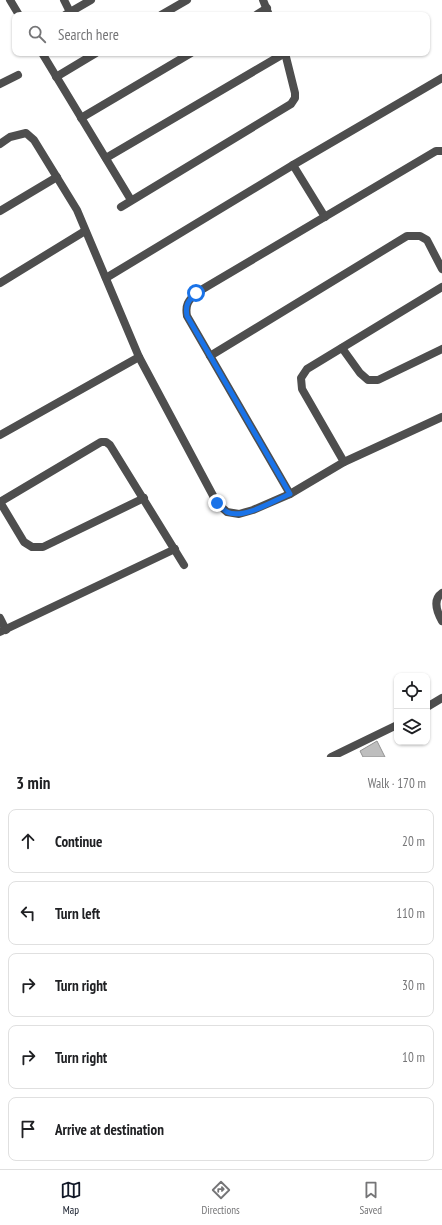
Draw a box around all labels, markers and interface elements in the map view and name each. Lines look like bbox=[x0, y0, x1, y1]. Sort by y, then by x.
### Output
search box bbox=[12, 12, 430, 56]
icon: search bbox=[26, 23, 48, 45]
text: Search here bbox=[58, 25, 119, 44]
route start bbox=[187, 284, 205, 302]
route end bbox=[208, 494, 226, 512]
map controls bbox=[394, 673, 430, 745]
button: locate bbox=[394, 673, 430, 709]
button: layers bbox=[394, 709, 430, 745]
text: 3 min bbox=[16, 772, 50, 794]
text: Walk · 170 m bbox=[368, 775, 426, 792]
icon: ahead bbox=[17, 830, 39, 852]
text: Continue bbox=[55, 832, 102, 851]
text: 20 m bbox=[402, 833, 425, 850]
icon: left bbox=[17, 902, 39, 924]
text: Turn left bbox=[55, 904, 100, 923]
text: 110 m bbox=[396, 905, 425, 922]
icon: right bbox=[17, 974, 39, 996]
text: Turn right bbox=[55, 976, 107, 995]
text: 30 m bbox=[402, 977, 425, 994]
icon: right bbox=[17, 1046, 39, 1068]
text: Turn right bbox=[55, 1048, 107, 1067]
text: 10 m bbox=[402, 1049, 425, 1066]
icon: arrive bbox=[17, 1118, 39, 1140]
text: Arrive at destination bbox=[55, 1120, 164, 1139]
tab: Map bbox=[60, 1179, 82, 1217]
tab: Directions bbox=[202, 1179, 240, 1217]
tab: Saved bbox=[359, 1179, 382, 1217]

